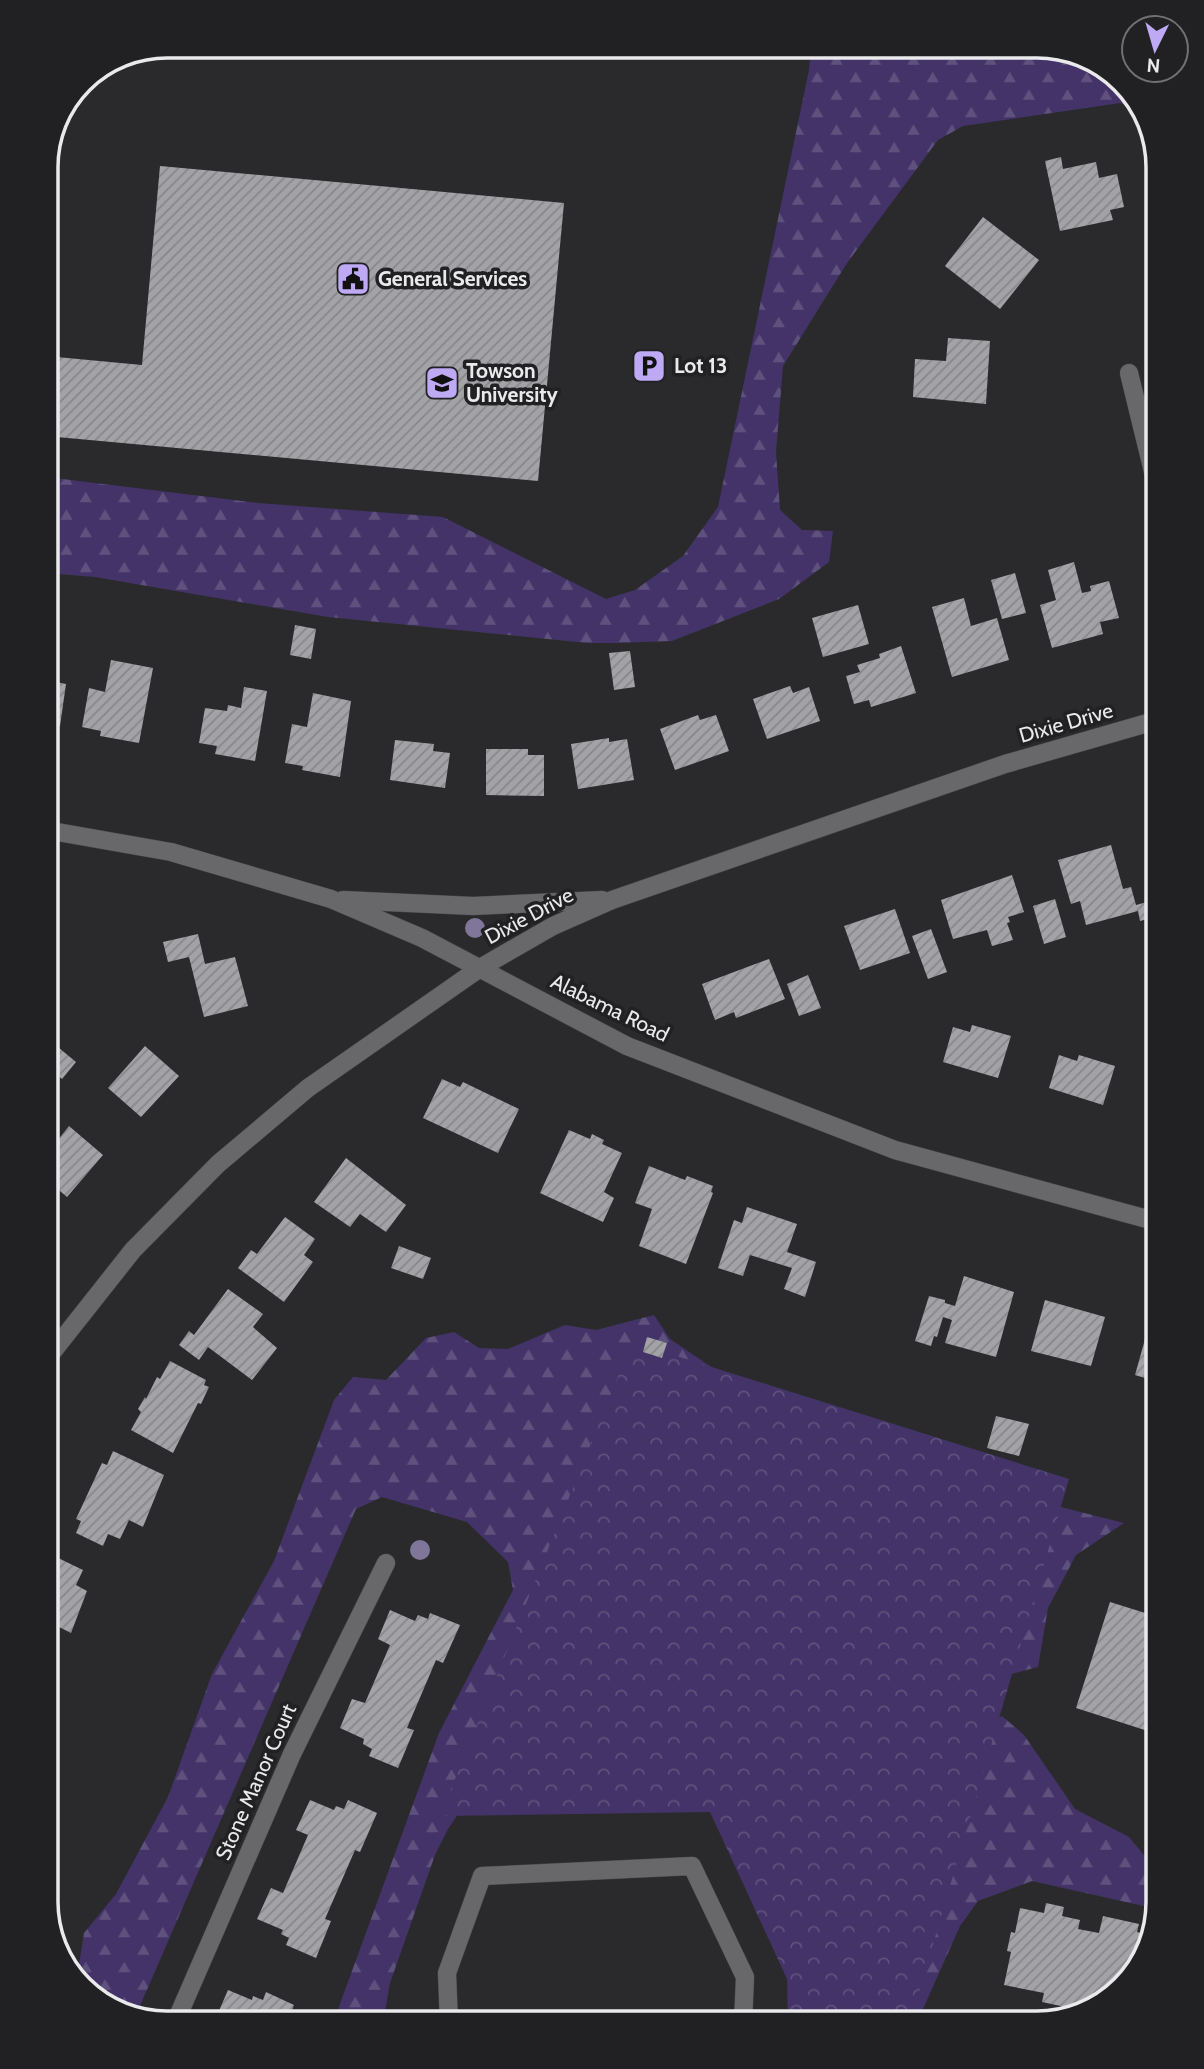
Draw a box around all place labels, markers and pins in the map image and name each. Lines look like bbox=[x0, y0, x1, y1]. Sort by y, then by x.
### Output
public building icon: General Services bbox=[334, 260, 372, 298]
place label: General Services bbox=[378, 266, 527, 291]
parking icon: Lot 13 bbox=[630, 347, 668, 385]
place label: Lot 13 bbox=[674, 353, 727, 378]
place label: Towson University bbox=[466, 358, 558, 407]
school or university icon: Towson University bbox=[423, 364, 461, 402]

